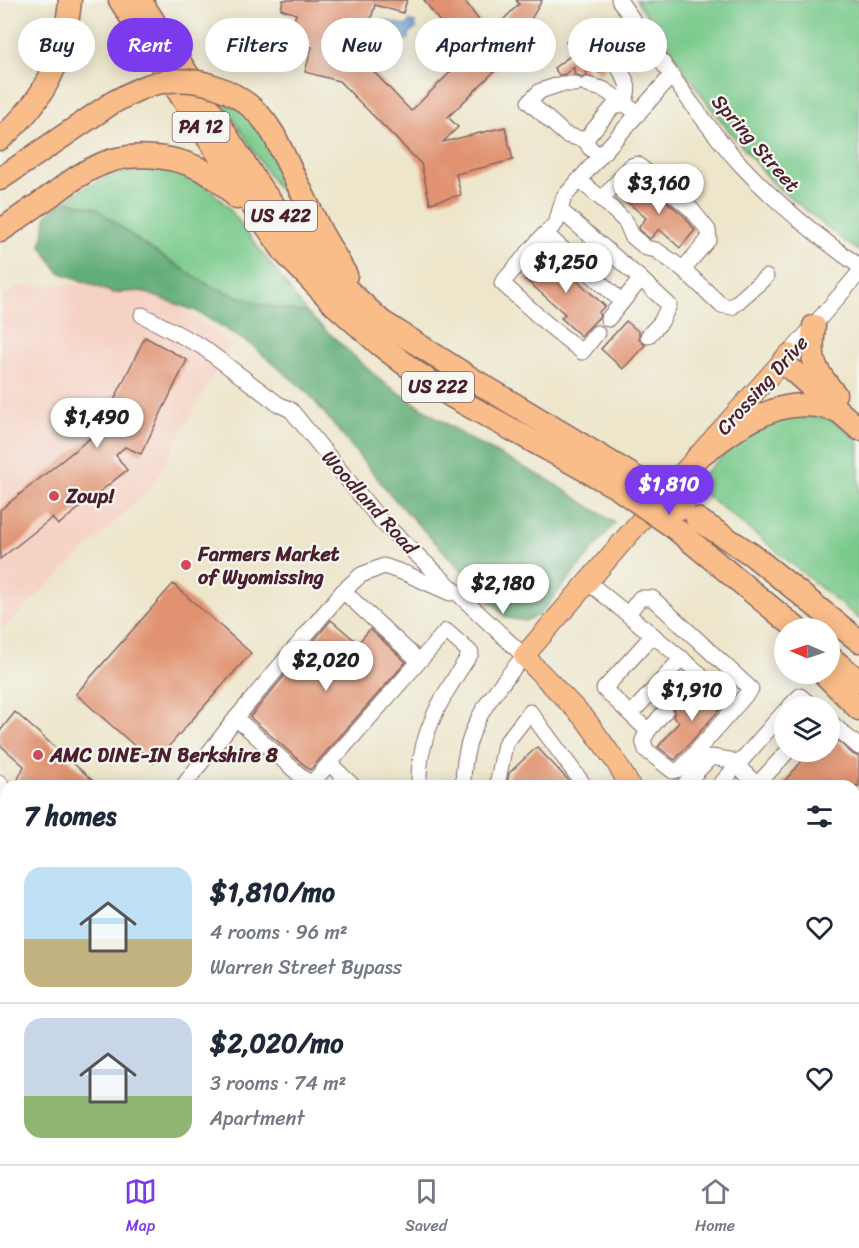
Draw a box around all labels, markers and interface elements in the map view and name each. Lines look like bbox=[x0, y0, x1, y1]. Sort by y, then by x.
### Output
chip: Buy bbox=[18, 18, 95, 72]
chip: Rent bbox=[107, 18, 193, 72]
chip: Filters bbox=[205, 18, 309, 72]
chip: New bbox=[321, 18, 403, 72]
chip: Apartment bbox=[415, 18, 556, 72]
chip: House bbox=[568, 18, 667, 72]
street label: Spring Street bbox=[702, 86, 809, 201]
road number: PA 12 bbox=[172, 112, 230, 142]
pin: $3,160 bbox=[610, 164, 708, 215]
text: $3,160 bbox=[628, 166, 690, 201]
road number: US 422 bbox=[245, 201, 317, 231]
pin: $1,250 bbox=[517, 243, 615, 294]
text: $1,250 bbox=[534, 245, 598, 280]
street label: Crossing Drive bbox=[708, 327, 817, 444]
road number: US 222 bbox=[402, 372, 474, 402]
pin: $1,490 bbox=[48, 398, 146, 449]
text: $1,490 bbox=[65, 400, 129, 435]
street label: Woodland Road bbox=[313, 442, 428, 564]
pin: $1,810 bbox=[620, 465, 718, 516]
text: $1,810 bbox=[639, 467, 699, 502]
place label: Zoup! bbox=[65, 479, 115, 514]
marker: Zoup! bbox=[47, 489, 61, 503]
place label: Farmers Market of Wyomissing bbox=[197, 537, 340, 595]
marker: Farmers Market of Wyomissing bbox=[179, 558, 193, 572]
pin: $2,180 bbox=[454, 564, 552, 615]
text: $2,180 bbox=[471, 566, 535, 601]
north arrow bbox=[774, 618, 840, 684]
map controls bbox=[774, 618, 840, 762]
pin: $2,020 bbox=[277, 641, 375, 692]
text: $2,020 bbox=[292, 643, 360, 678]
pin: $1,910 bbox=[643, 671, 741, 722]
text: $1,910 bbox=[662, 673, 722, 708]
button: layers bbox=[774, 696, 840, 762]
place label: AMC DINE-IN Berkshire 8 bbox=[49, 738, 279, 773]
marker: AMC DINE-IN Berkshire 8 bbox=[31, 748, 45, 762]
text: 7 homes bbox=[24, 793, 116, 839]
icon: filters bbox=[803, 800, 836, 833]
text: $1,810/mo bbox=[210, 869, 335, 915]
icon: home bbox=[72, 891, 144, 963]
icon: heart bbox=[803, 911, 836, 944]
text: 4 rooms · 96 m² bbox=[210, 915, 348, 950]
text: Warren Street Bypass bbox=[210, 950, 402, 985]
text: $2,020/mo bbox=[210, 1020, 343, 1066]
icon: home bbox=[72, 1042, 144, 1114]
icon: heart bbox=[803, 1062, 836, 1095]
text: 3 rooms · 74 m² bbox=[210, 1066, 346, 1101]
text: Apartment bbox=[210, 1101, 304, 1136]
tab: Map bbox=[124, 1175, 157, 1240]
tab: Saved bbox=[405, 1175, 447, 1240]
tab: Home bbox=[695, 1175, 735, 1240]

